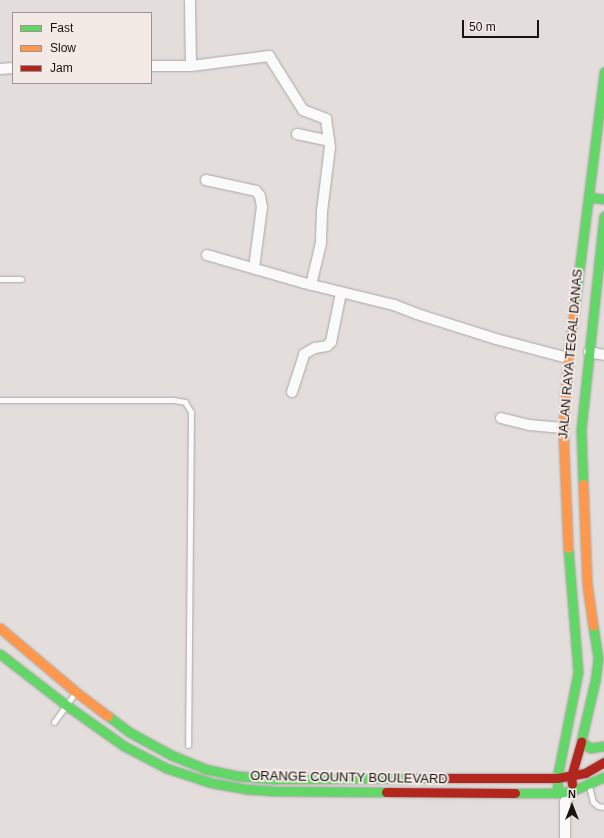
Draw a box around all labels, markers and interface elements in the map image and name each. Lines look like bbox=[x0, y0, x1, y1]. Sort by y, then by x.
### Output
legend bbox=[12, 12, 152, 84]
scale bar bbox=[464, 12, 541, 38]
text: 50 m bbox=[469, 20, 496, 34]
text: Fast bbox=[50, 21, 73, 35]
text: Slow bbox=[50, 41, 76, 55]
text: Jam bbox=[50, 61, 73, 75]
street label: JALAN RAYA TEGAL DANAS bbox=[556, 268, 586, 440]
street label: ORANGE COUNTY BOULEVARD bbox=[250, 768, 448, 788]
north arrow bbox=[552, 786, 592, 826]
text: N bbox=[568, 788, 576, 800]

